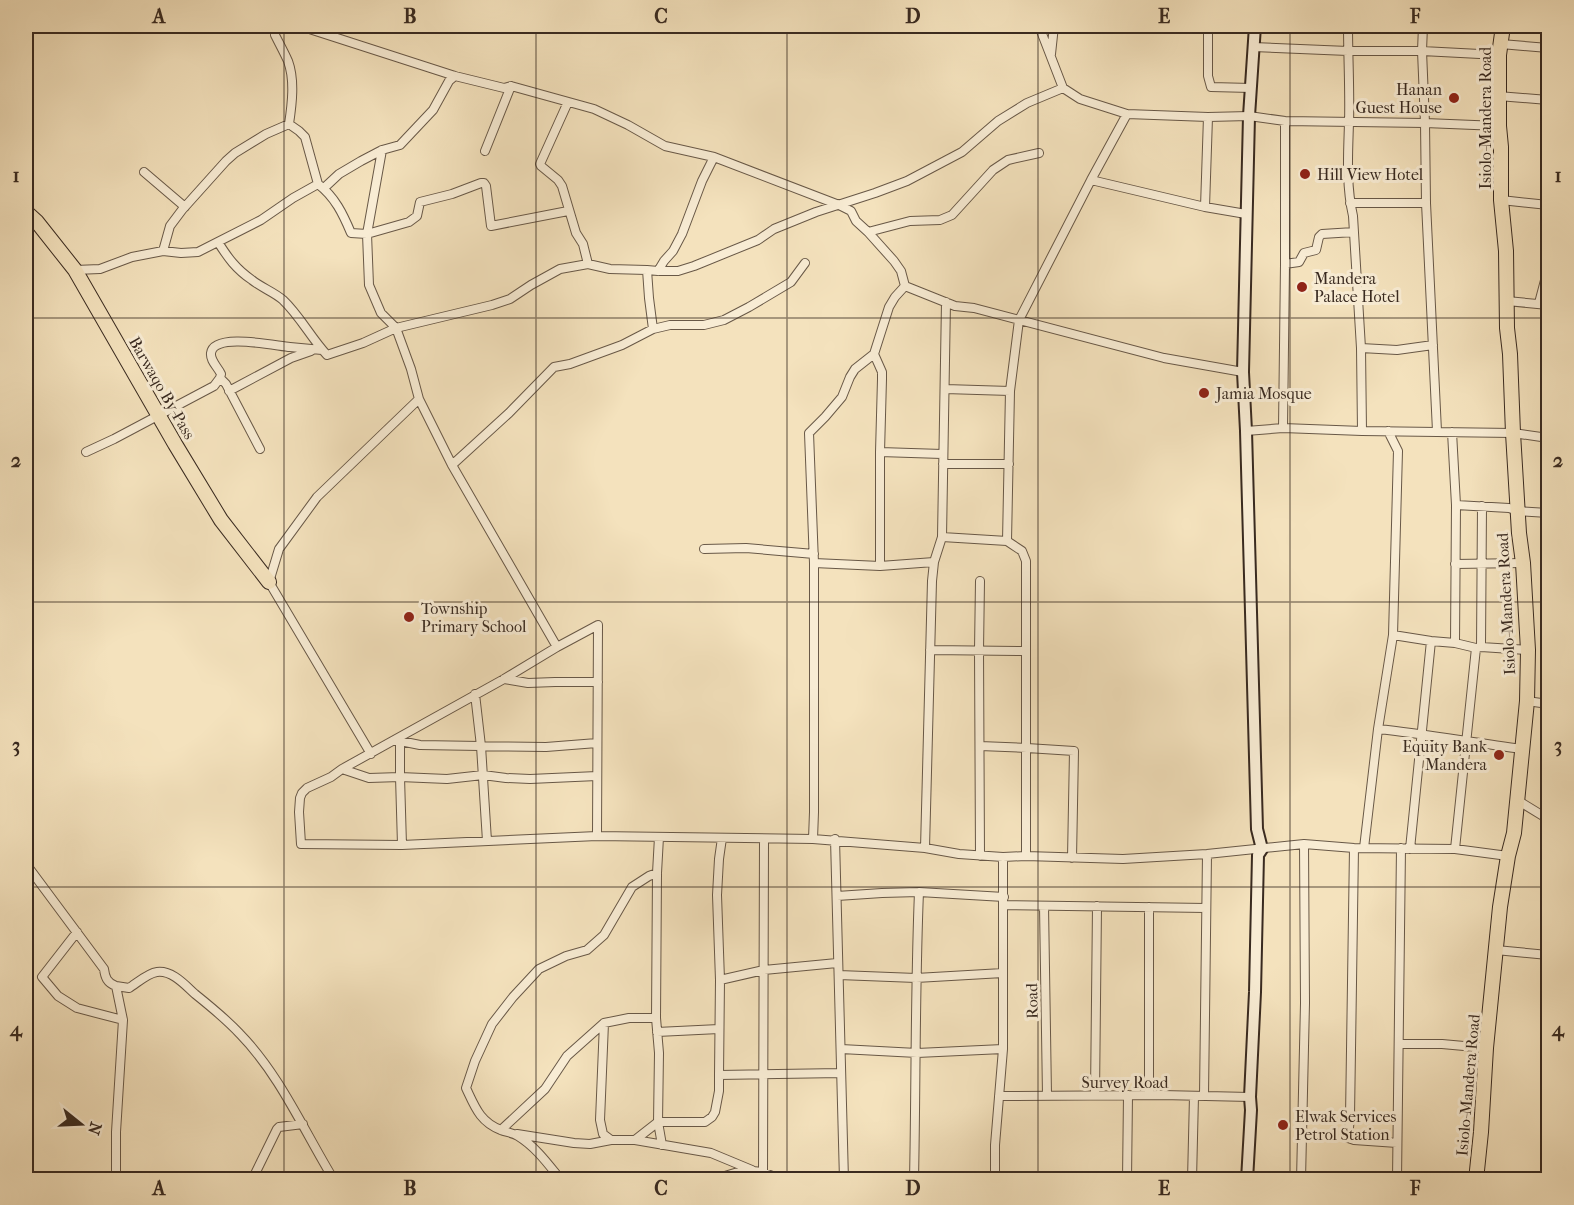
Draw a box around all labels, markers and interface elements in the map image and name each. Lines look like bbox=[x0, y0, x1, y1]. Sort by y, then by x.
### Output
text: A bbox=[151, 5, 167, 28]
text: B bbox=[403, 5, 417, 28]
text: C bbox=[654, 5, 668, 28]
text: D bbox=[905, 5, 921, 28]
text: E bbox=[1158, 5, 1170, 28]
text: F bbox=[1409, 5, 1421, 28]
street label: Isiolo-Mandera Road bbox=[1476, 46, 1495, 189]
place label: Hanan Guest House bbox=[1355, 80, 1443, 117]
marker: Hanan Guest House bbox=[1447, 91, 1461, 105]
text: 1 bbox=[12, 164, 20, 187]
text: 1 bbox=[1554, 164, 1562, 187]
place label: Hill View Hotel bbox=[1317, 165, 1424, 184]
marker: Hill View Hotel bbox=[1298, 167, 1312, 181]
place label: Mandera Palace Hotel bbox=[1314, 269, 1400, 306]
marker: Mandera Palace Hotel bbox=[1295, 280, 1309, 294]
street label: Barwaqo By-Pass bbox=[125, 333, 199, 443]
place label: Jamia Mosque bbox=[1214, 384, 1312, 403]
marker: Jamia Mosque bbox=[1197, 386, 1211, 400]
text: 2 bbox=[11, 449, 21, 472]
text: 2 bbox=[1553, 449, 1563, 472]
street label: Isiolo-Mandera Road bbox=[1493, 532, 1519, 676]
place label: Township Primary School bbox=[421, 599, 527, 636]
marker: Township Primary School bbox=[402, 610, 416, 624]
text: 3 bbox=[12, 734, 20, 757]
text: 3 bbox=[1554, 734, 1562, 757]
place label: Equity Bank Mandera bbox=[1402, 737, 1488, 774]
marker: Equity Bank Mandera bbox=[1492, 748, 1506, 762]
street label: Road bbox=[1022, 983, 1042, 1019]
street label: Isiolo-Mandera Road bbox=[1452, 1013, 1484, 1157]
text: 4 bbox=[9, 1018, 23, 1042]
text: 4 bbox=[1551, 1018, 1565, 1042]
street label: Survey Road bbox=[1082, 1073, 1169, 1092]
north arrow bbox=[51, 1094, 111, 1154]
place label: Elwak Services Petrol Station bbox=[1295, 1107, 1396, 1144]
marker: Elwak Services Petrol Station bbox=[1276, 1118, 1290, 1132]
text: N bbox=[84, 1120, 106, 1138]
text: A bbox=[151, 1177, 167, 1200]
text: B bbox=[403, 1177, 417, 1200]
text: C bbox=[654, 1177, 668, 1200]
text: D bbox=[905, 1177, 921, 1200]
text: E bbox=[1158, 1177, 1170, 1200]
text: F bbox=[1409, 1177, 1421, 1200]

